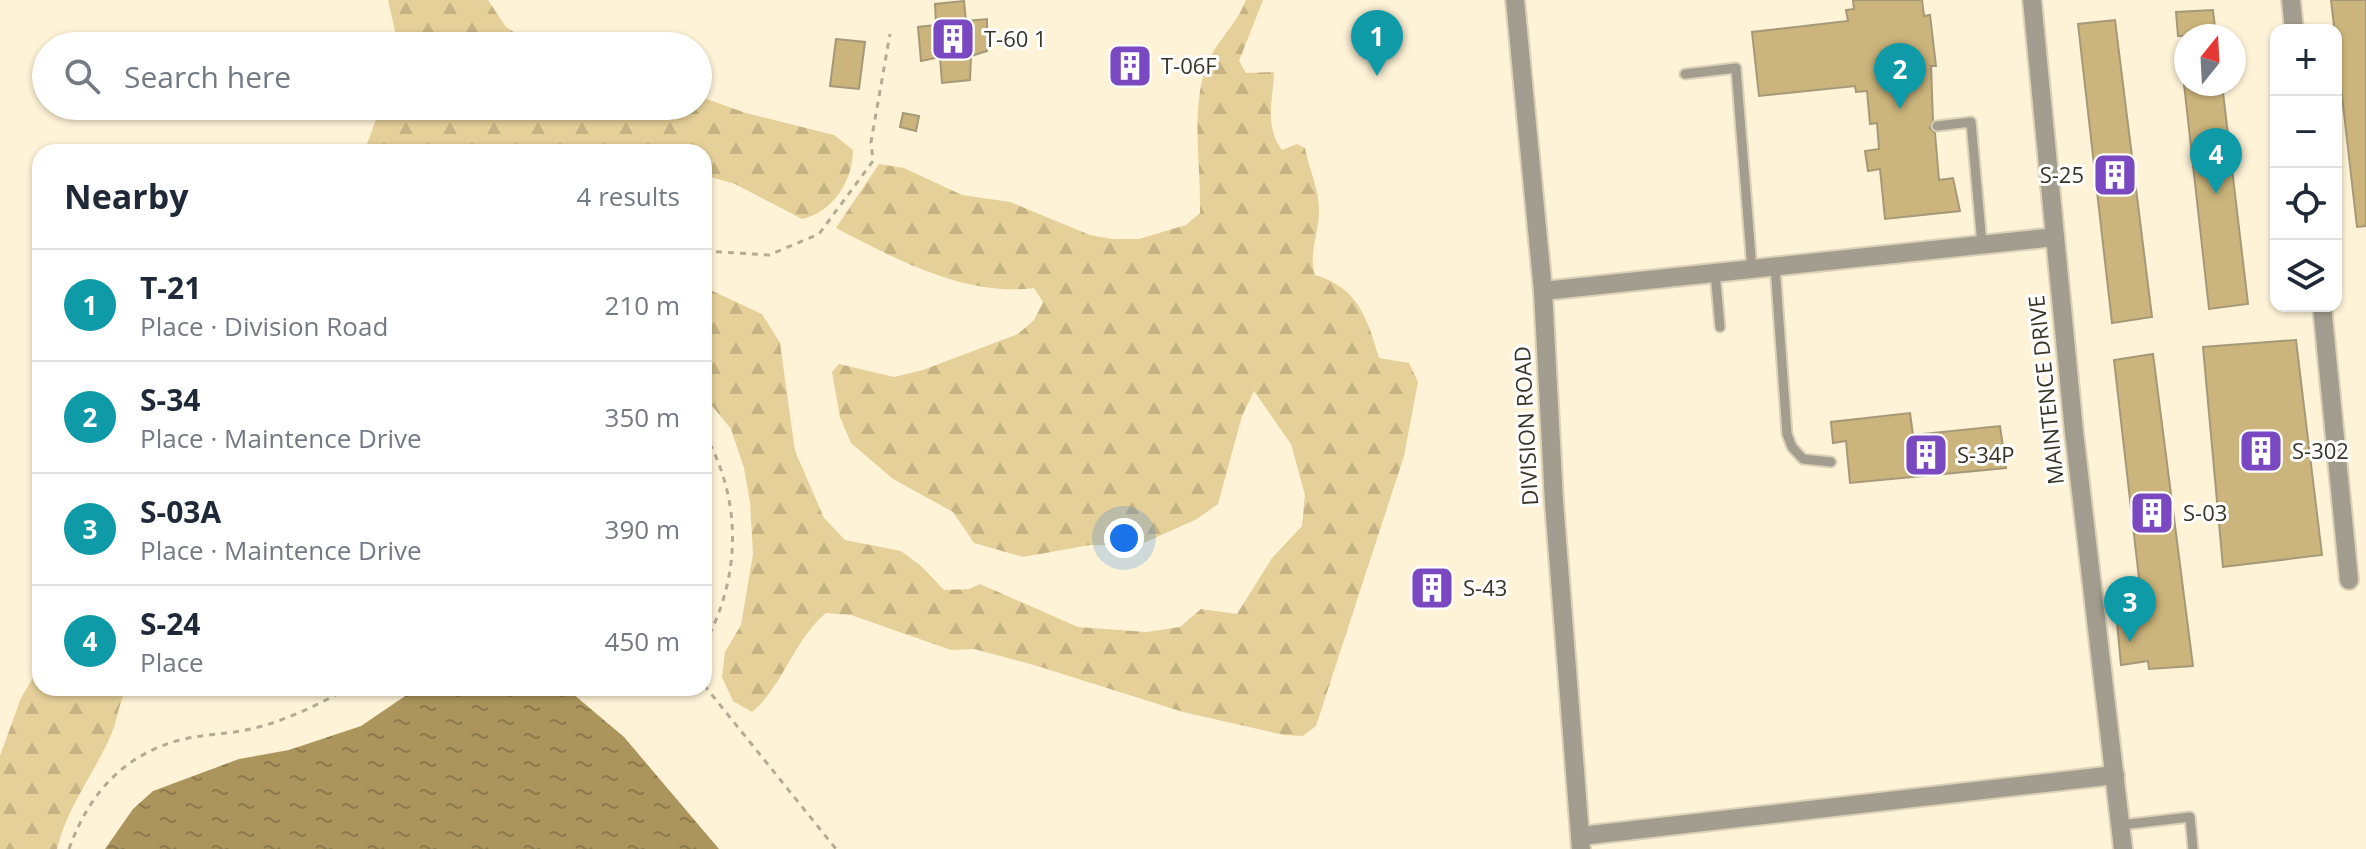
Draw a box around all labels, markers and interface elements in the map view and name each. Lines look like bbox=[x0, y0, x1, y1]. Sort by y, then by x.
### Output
pin: 1 bbox=[1351, 10, 1403, 76]
building icon: T-60 1 bbox=[929, 15, 977, 63]
place label: T-60 1 bbox=[984, 23, 1047, 53]
north arrow bbox=[2174, 24, 2246, 96]
map controls bbox=[2270, 24, 2342, 312]
button: + bbox=[2270, 24, 2342, 96]
search box bbox=[32, 32, 712, 120]
building icon: T-06F bbox=[1106, 42, 1154, 90]
pin: 2 bbox=[1874, 43, 1926, 109]
place label: T-06F bbox=[1161, 50, 1217, 80]
icon: search bbox=[60, 54, 104, 98]
text: Search here bbox=[124, 56, 291, 97]
button: − bbox=[2270, 96, 2342, 168]
pin: 4 bbox=[2190, 128, 2242, 194]
building icon: S-25 bbox=[2091, 151, 2139, 199]
place label: S-25 bbox=[2040, 159, 2084, 189]
button: locate bbox=[2270, 168, 2342, 240]
text: Nearby bbox=[64, 173, 189, 219]
text: 4 results bbox=[577, 178, 680, 214]
button: layers bbox=[2270, 240, 2342, 312]
text: T-21 bbox=[140, 267, 201, 308]
text: 1 bbox=[83, 287, 97, 323]
text: 210 m bbox=[605, 287, 680, 323]
street label: MAINTENCE DRIVE bbox=[2020, 294, 2070, 486]
text: Place · Division Road bbox=[140, 308, 388, 344]
street label: DIVISION ROAD bbox=[1506, 346, 1544, 507]
text: S-34 bbox=[140, 379, 200, 420]
text: 2 bbox=[83, 399, 97, 435]
text: 350 m bbox=[605, 399, 680, 435]
text: Place · Maintence Drive bbox=[140, 420, 422, 456]
building icon: S-302 bbox=[2237, 427, 2285, 475]
building icon: S-34P bbox=[1902, 431, 1950, 479]
place label: S-302 bbox=[2292, 435, 2349, 465]
place label: S-34P bbox=[1957, 439, 2015, 469]
building icon: S-03 bbox=[2128, 489, 2176, 537]
text: S-03A bbox=[140, 491, 221, 532]
place label: S-03 bbox=[2183, 497, 2227, 527]
text: 3 bbox=[83, 511, 97, 547]
text: 390 m bbox=[605, 511, 680, 547]
your location bbox=[1104, 518, 1144, 558]
text: Place · Maintence Drive bbox=[140, 532, 422, 568]
building icon: S-43 bbox=[1408, 564, 1456, 612]
place label: S-43 bbox=[1463, 572, 1507, 602]
pin: 3 bbox=[2104, 576, 2156, 642]
text: S-24 bbox=[140, 603, 200, 644]
text: 4 bbox=[83, 623, 97, 659]
text: 450 m bbox=[605, 623, 680, 659]
text: Place bbox=[140, 644, 204, 680]

